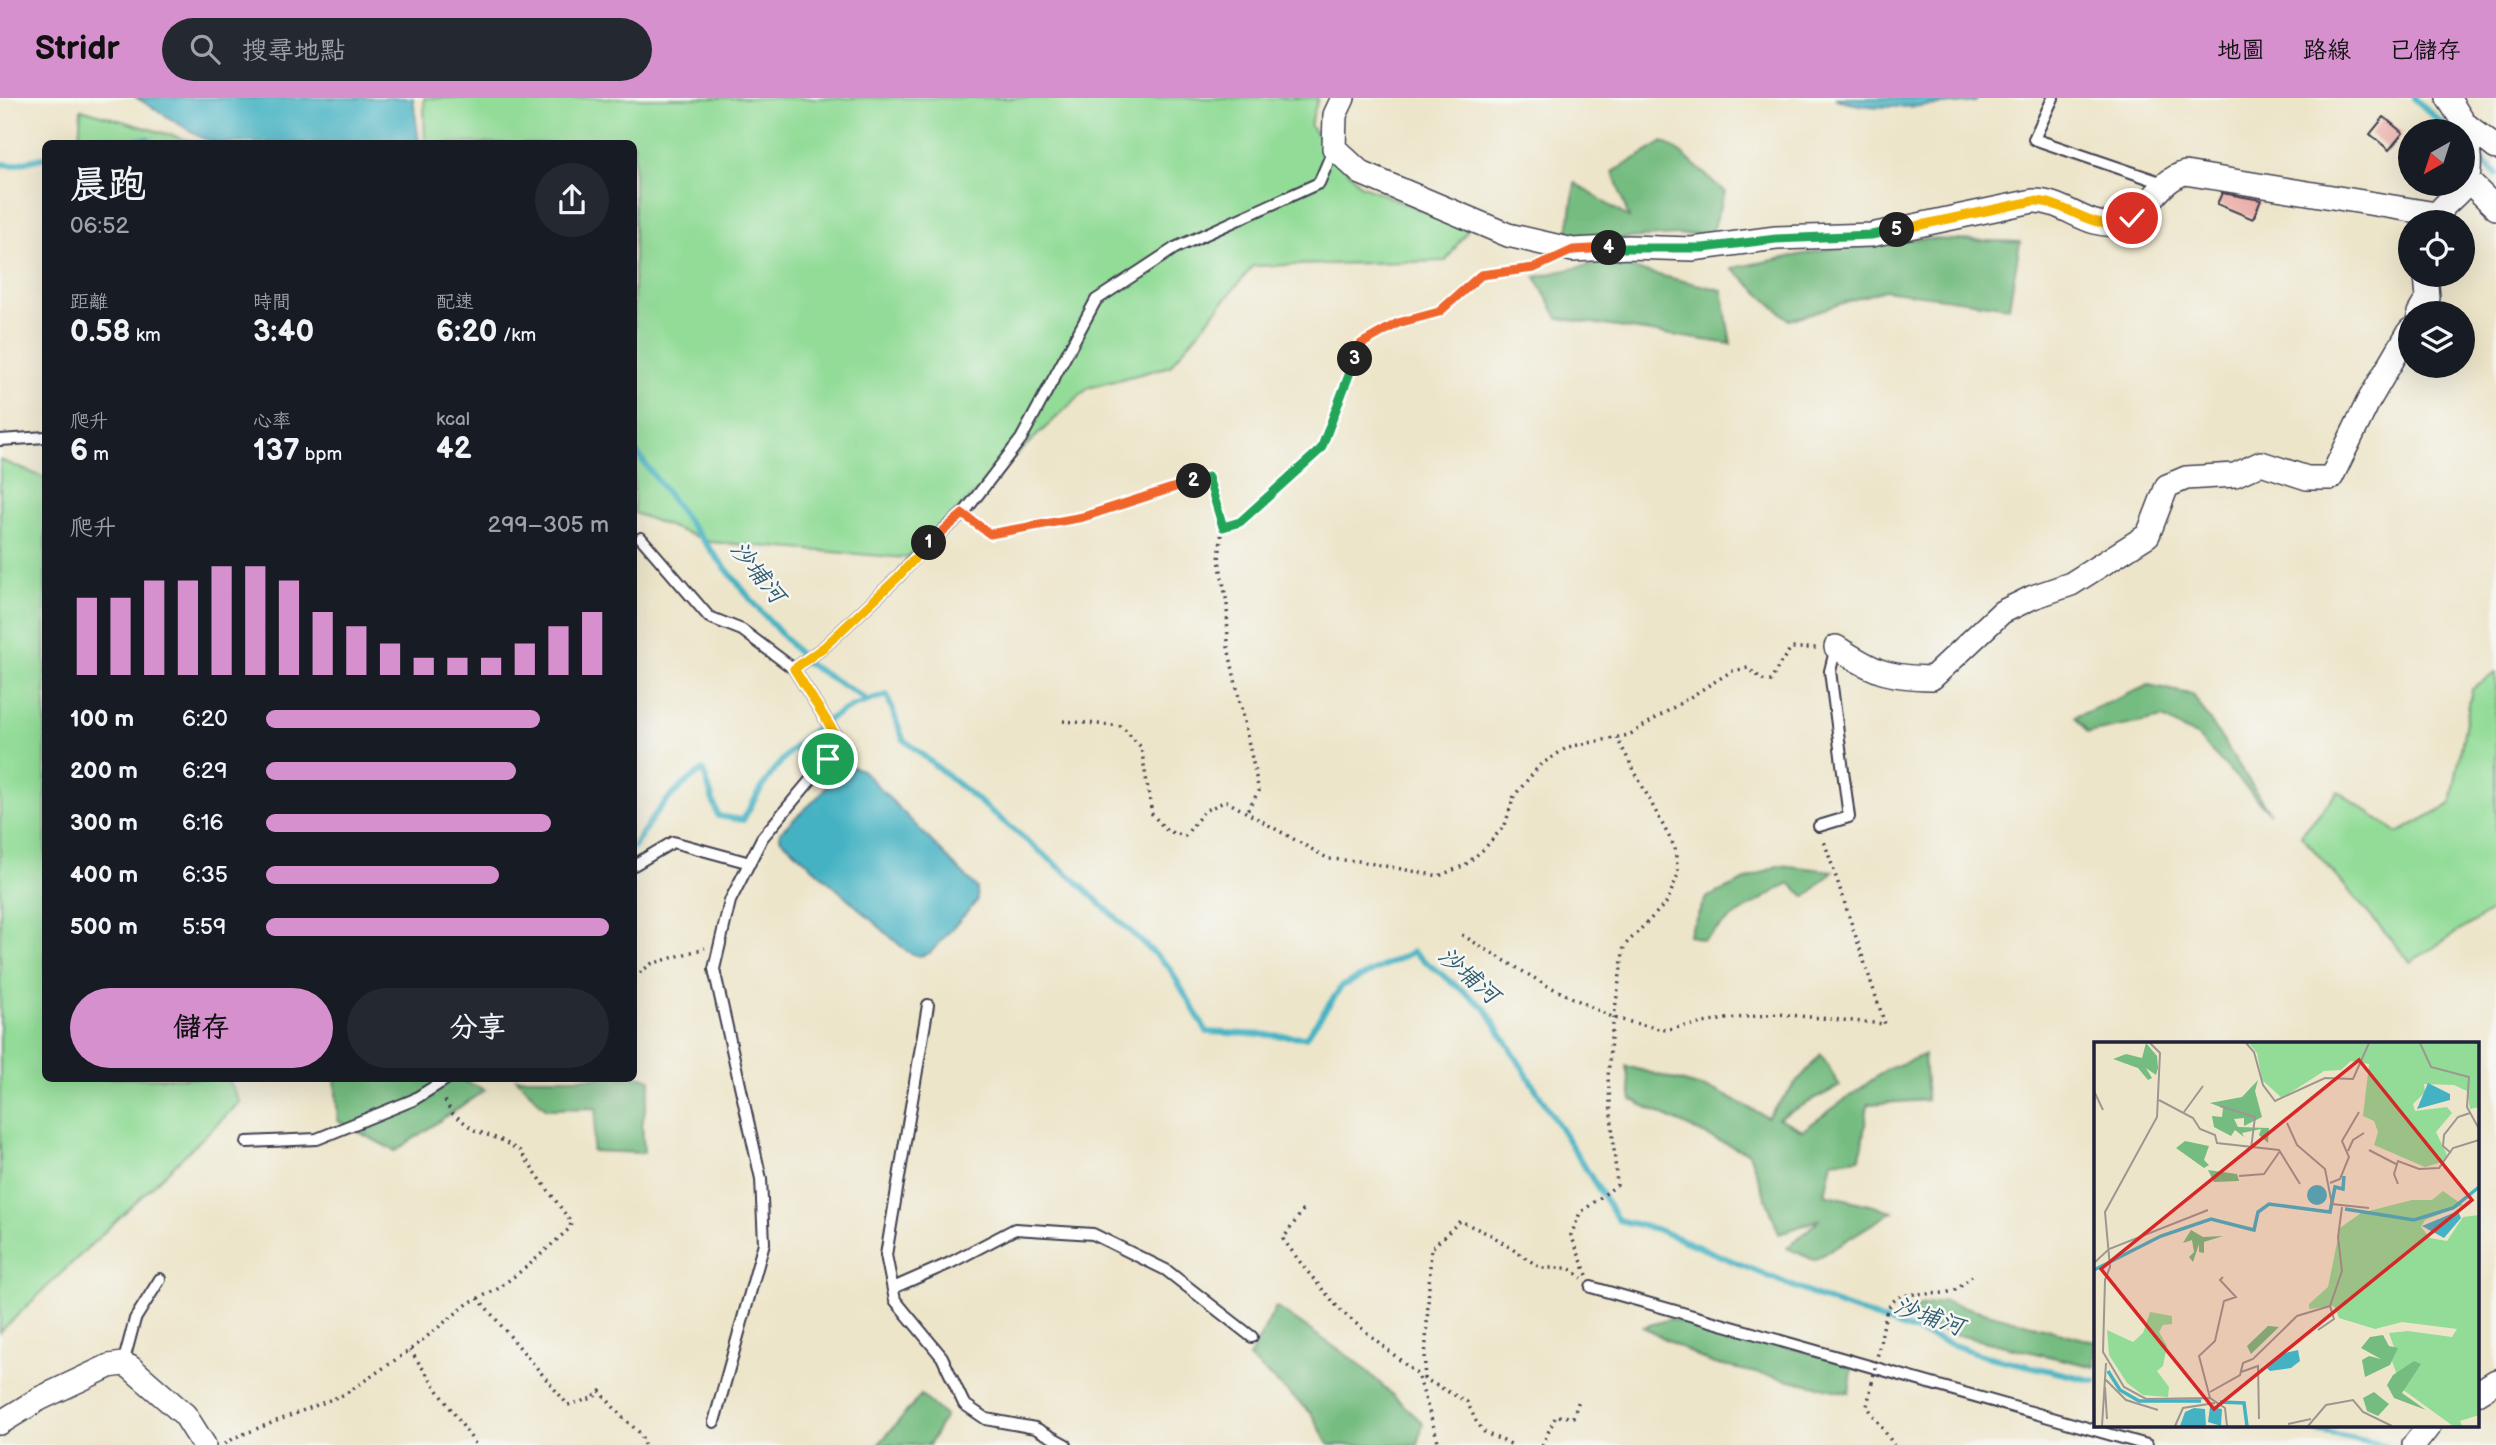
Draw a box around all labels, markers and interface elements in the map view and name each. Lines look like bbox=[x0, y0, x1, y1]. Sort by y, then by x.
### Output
search box bbox=[162, 18, 652, 81]
text: Stridr bbox=[35, 29, 120, 69]
icon: search bbox=[186, 30, 224, 68]
text: 搜尋地點 bbox=[242, 36, 346, 67]
text: 地圖 bbox=[2217, 36, 2265, 65]
text: 路線 bbox=[2303, 36, 2351, 65]
text: 已儲存 bbox=[2389, 36, 2461, 65]
north arrow bbox=[2398, 119, 2474, 196]
map controls bbox=[2398, 119, 2475, 378]
text: 晨跑 bbox=[70, 163, 146, 208]
button: share bbox=[535, 163, 609, 237]
pin bbox=[2102, 188, 2162, 248]
icon: check bbox=[2113, 199, 2151, 237]
button: locate bbox=[2398, 210, 2475, 287]
text: 06:52 bbox=[70, 212, 129, 240]
pin: 5 bbox=[1880, 212, 1914, 248]
text: 5 bbox=[1891, 218, 1902, 241]
pin: 4 bbox=[1592, 230, 1626, 266]
text: 4 bbox=[1603, 236, 1614, 259]
text: 距離 bbox=[70, 291, 108, 314]
text: 時間 bbox=[253, 291, 291, 314]
text: 配速 bbox=[436, 291, 474, 314]
button: layers bbox=[2398, 301, 2475, 378]
text: 0.58 bbox=[70, 314, 131, 350]
text: 3:40 bbox=[253, 314, 314, 350]
text: 6:20 bbox=[436, 314, 498, 350]
text: km bbox=[131, 324, 161, 347]
text: /km bbox=[498, 324, 536, 347]
pin: 3 bbox=[1338, 342, 1372, 376]
text: 3 bbox=[1349, 347, 1360, 370]
text: kcal bbox=[436, 408, 470, 431]
text: 爬升 bbox=[70, 410, 108, 433]
text: 心率 bbox=[253, 410, 291, 433]
text: 42 bbox=[436, 431, 472, 467]
text: 6 bbox=[70, 433, 88, 469]
text: 137 bbox=[253, 433, 300, 469]
text: m bbox=[88, 443, 109, 466]
text: bpm bbox=[300, 443, 342, 466]
pin: 2 bbox=[1176, 464, 1212, 498]
text: 2 bbox=[1188, 469, 1199, 492]
text: 299–305 m bbox=[488, 511, 609, 539]
text: 爬升 bbox=[70, 514, 116, 542]
pin: 1 bbox=[912, 526, 946, 560]
text: 1 bbox=[925, 531, 933, 554]
water label: 沙埔河 bbox=[724, 535, 794, 613]
text: 100 m bbox=[70, 705, 134, 733]
text: 6:20 bbox=[182, 705, 228, 733]
pin bbox=[798, 729, 858, 789]
icon: arrive bbox=[809, 740, 847, 778]
text: 200 m bbox=[70, 757, 138, 785]
text: 6:29 bbox=[182, 757, 228, 785]
text: 300 m bbox=[70, 809, 138, 837]
text: 6:16 bbox=[182, 809, 224, 837]
text: 400 m bbox=[70, 861, 138, 889]
text: 6:35 bbox=[182, 861, 228, 889]
text: 500 m bbox=[70, 913, 138, 941]
text: 5:59 bbox=[182, 913, 226, 941]
water label: 沙埔河 bbox=[1432, 941, 1508, 1013]
button: 儲存 bbox=[70, 988, 333, 1068]
button: 分享 bbox=[347, 988, 609, 1068]
inset map bbox=[2094, 1042, 2478, 1428]
water label: 沙埔河 bbox=[1890, 1291, 1971, 1343]

